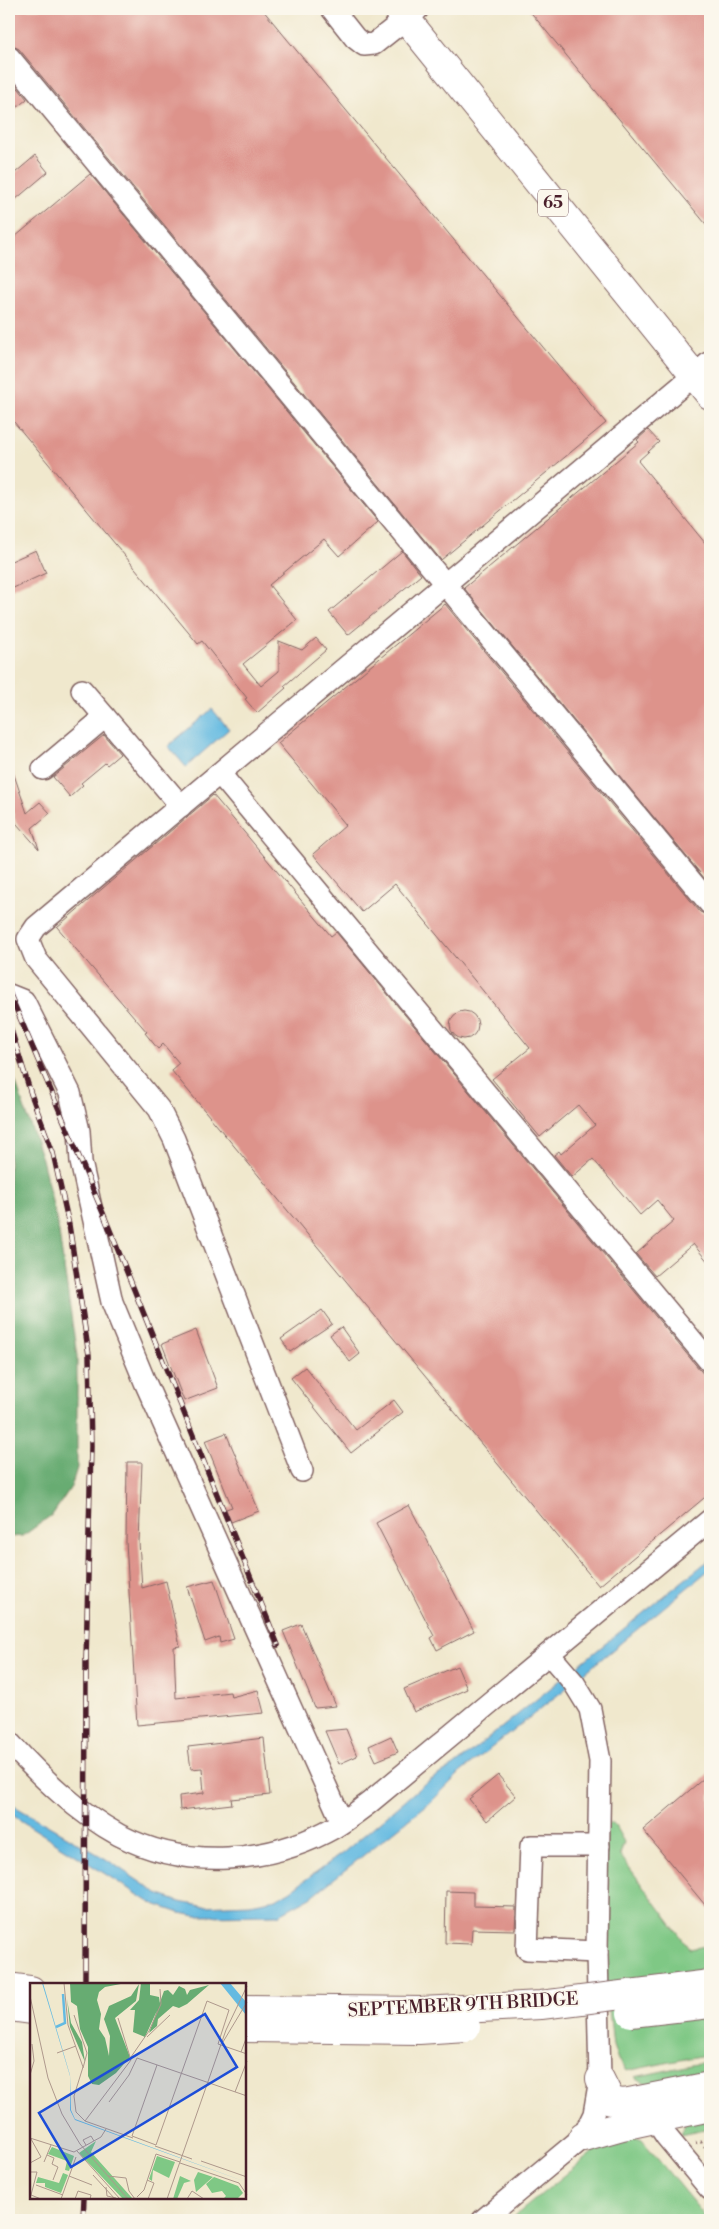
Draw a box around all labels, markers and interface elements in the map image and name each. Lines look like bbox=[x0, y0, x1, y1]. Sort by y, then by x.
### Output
road number: 65 bbox=[538, 190, 568, 217]
inset map bbox=[30, 1983, 246, 2199]
street label: SEPTEMBER 9TH BRIDGE bbox=[347, 1987, 579, 2023]

